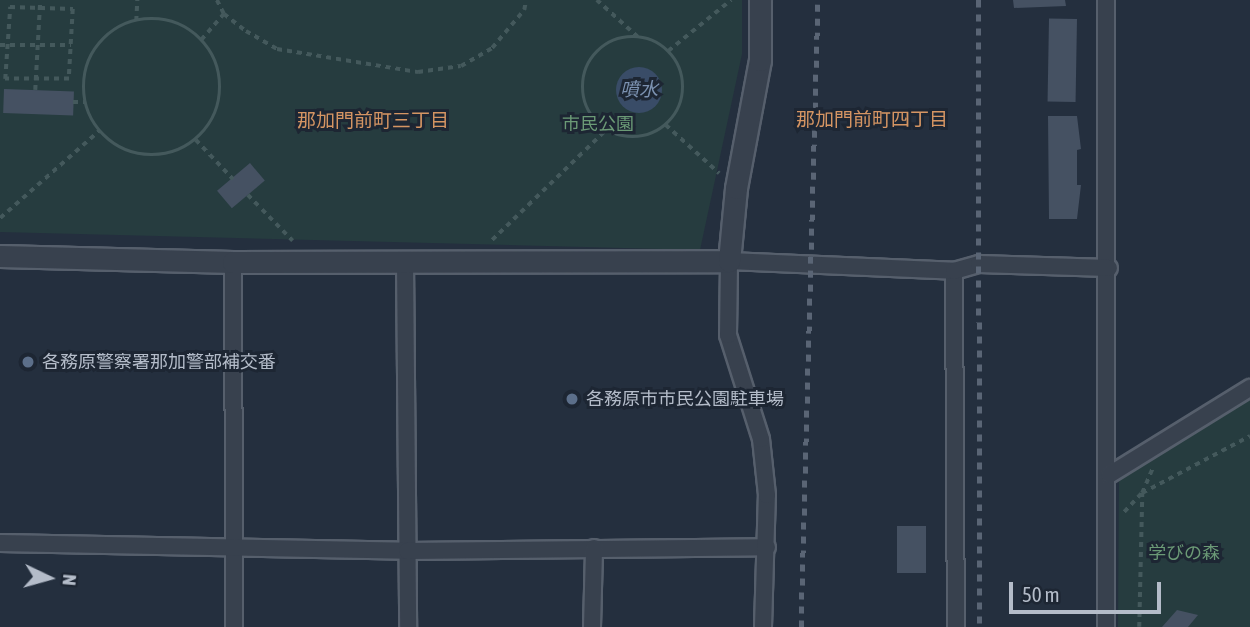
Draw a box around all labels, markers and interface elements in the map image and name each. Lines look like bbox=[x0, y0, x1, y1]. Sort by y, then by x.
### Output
water label: 噴水 bbox=[620, 79, 658, 101]
district label: 那加門前町四丁目 bbox=[796, 109, 948, 131]
district label: 那加門前町三丁目 bbox=[297, 110, 449, 132]
park label: 市民公園 bbox=[562, 113, 634, 135]
place label: 各務原警察署那加警部補交番 bbox=[42, 351, 276, 373]
marker: 各務原警察署那加警部補交番 bbox=[20, 354, 36, 370]
place label: 各務原市市民公園駐車場 bbox=[586, 388, 784, 410]
marker: 各務原市市民公園駐車場 bbox=[564, 391, 580, 407]
park label: 学びの森 bbox=[1148, 542, 1220, 564]
north arrow bbox=[14, 543, 84, 613]
scale bar bbox=[1012, 568, 1164, 612]
text: N bbox=[58, 573, 81, 586]
text: 50 m bbox=[1022, 582, 1060, 606]

